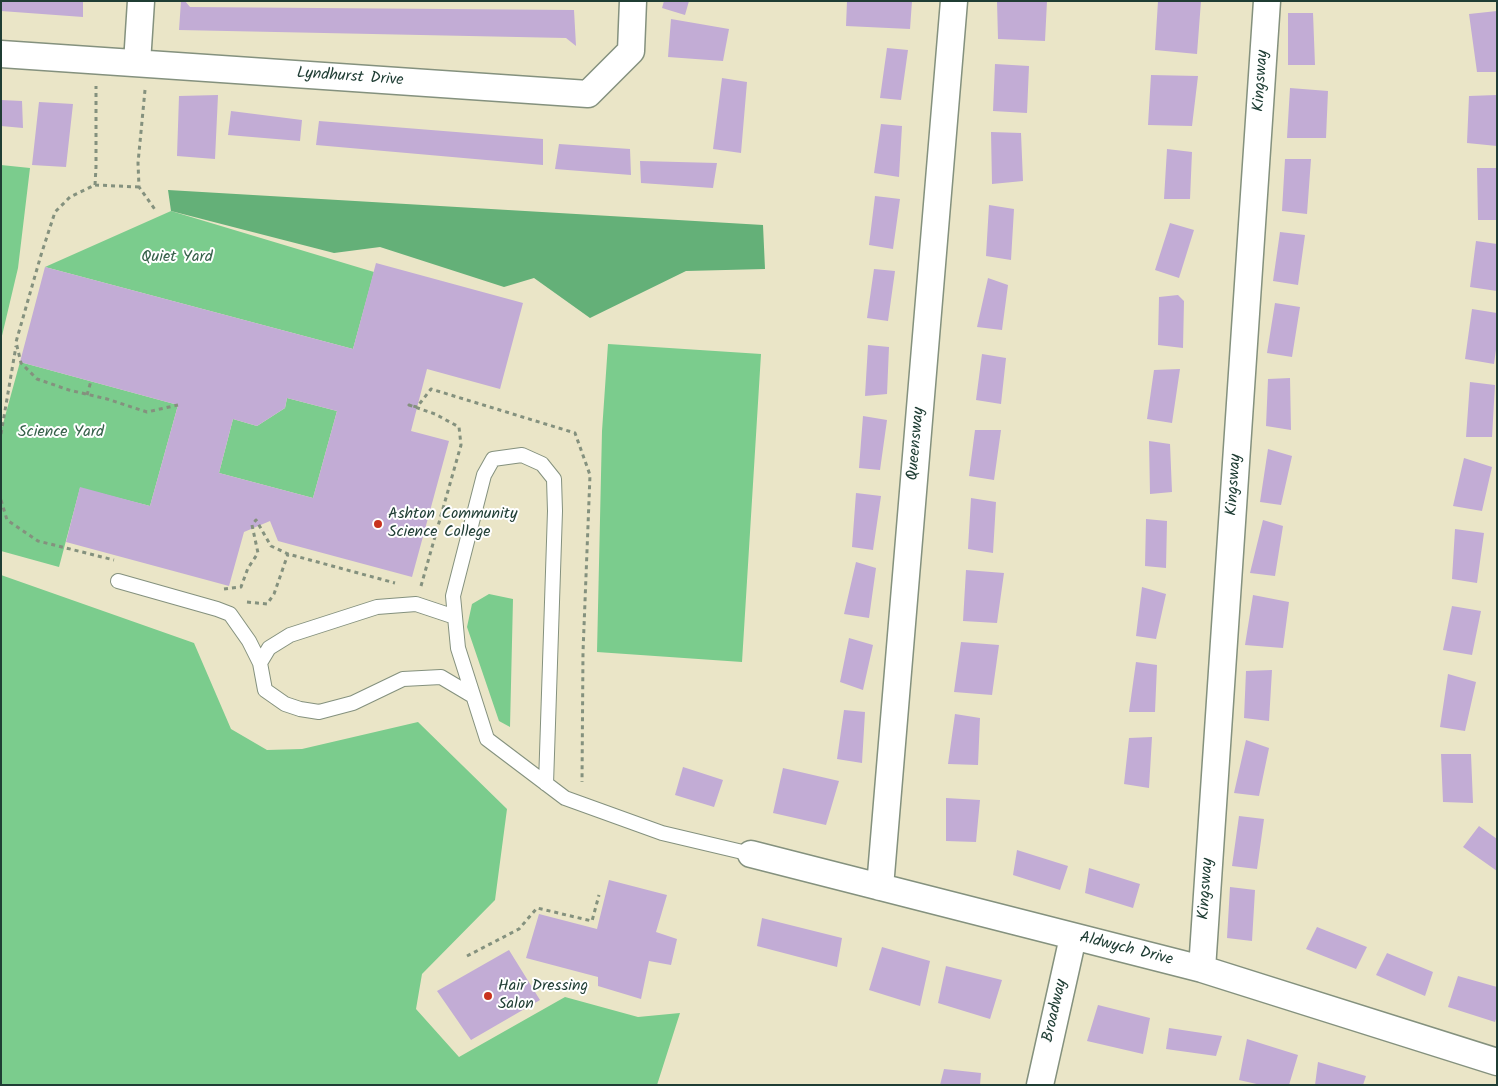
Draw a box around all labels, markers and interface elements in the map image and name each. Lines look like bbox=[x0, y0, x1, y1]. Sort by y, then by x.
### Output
street label: Kingsway bbox=[1250, 49, 1274, 113]
street label: Lyndhurst Drive bbox=[296, 65, 404, 91]
park label: Quiet Yard bbox=[141, 248, 213, 268]
street label: Queensway bbox=[904, 407, 930, 481]
park label: Science Yard bbox=[18, 423, 104, 443]
street label: Kingsway bbox=[1223, 453, 1247, 517]
place label: Ashton Community Science College bbox=[388, 505, 518, 543]
marker: Ashton Community Science College bbox=[372, 518, 384, 530]
street label: Kingsway bbox=[1195, 857, 1219, 921]
street label: Aldwych Drive bbox=[1077, 929, 1175, 971]
place label: Hair Dressing Salon bbox=[498, 977, 588, 1015]
street label: Broadway bbox=[1039, 978, 1073, 1044]
marker: Hair Dressing Salon bbox=[482, 990, 494, 1002]

